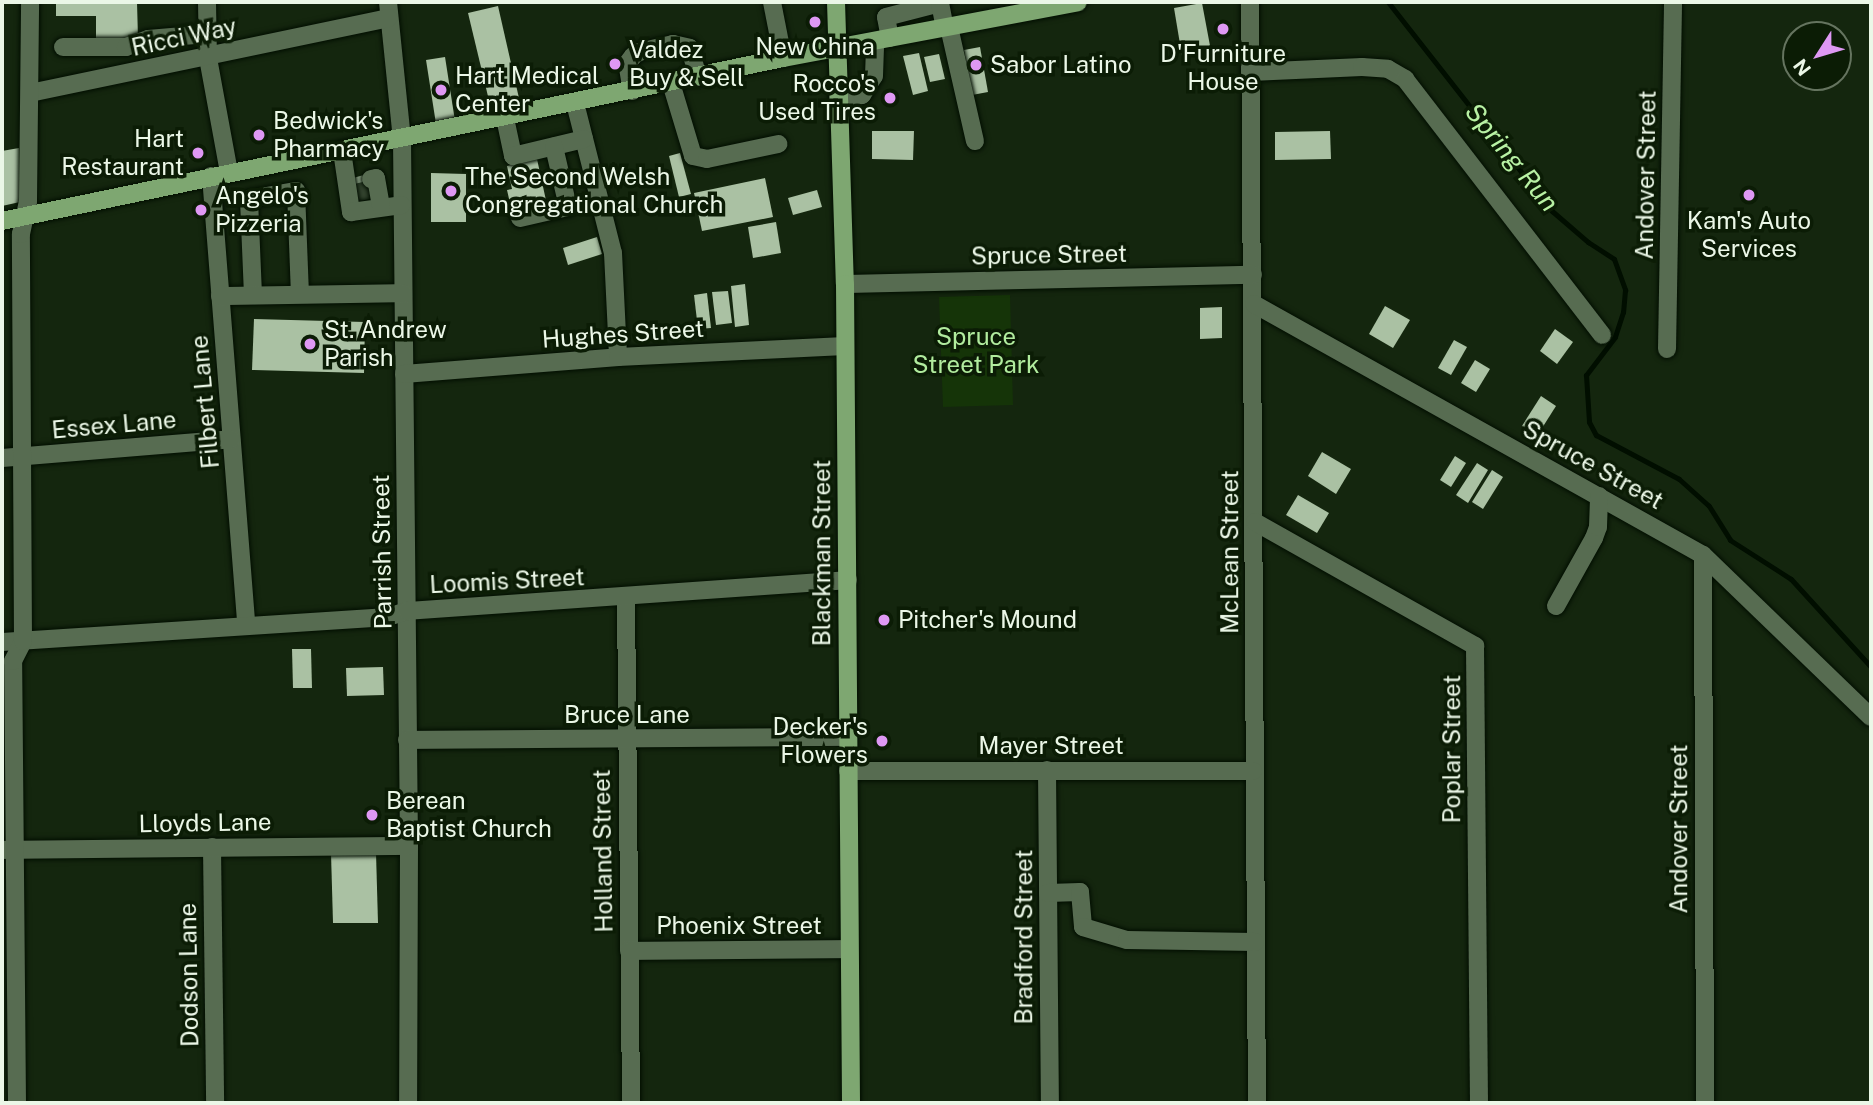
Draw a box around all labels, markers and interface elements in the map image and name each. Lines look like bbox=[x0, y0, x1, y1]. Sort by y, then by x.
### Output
street label: Ricci Way bbox=[129, 12, 239, 62]
marker: New China bbox=[807, 14, 823, 30]
marker: D'Furniture House bbox=[1215, 21, 1231, 37]
north arrow bbox=[1782, 21, 1852, 91]
place label: New China bbox=[755, 33, 875, 61]
place label: Valdez Buy & Sell bbox=[629, 36, 744, 92]
place label: D'Furniture House bbox=[1160, 40, 1286, 96]
place label: Sabor Latino bbox=[990, 51, 1131, 79]
text: N bbox=[1789, 55, 1815, 80]
marker: Valdez Buy & Sell bbox=[607, 56, 623, 72]
marker: Sabor Latino bbox=[968, 57, 984, 73]
place label: Hart Medical Center bbox=[455, 62, 599, 118]
place label: Rocco's Used Tires bbox=[758, 70, 876, 126]
marker: Hart Medical Center bbox=[433, 82, 449, 98]
marker: Rocco's Used Tires bbox=[882, 90, 898, 106]
street label: Andover Street bbox=[1630, 90, 1662, 260]
water label: Spring Run bbox=[1459, 96, 1565, 218]
place label: Bedwick's Pharmacy bbox=[273, 107, 384, 163]
place label: Hart Restaurant bbox=[61, 125, 184, 181]
marker: Bedwick's Pharmacy bbox=[251, 127, 267, 143]
marker: Hart Restaurant bbox=[190, 145, 206, 161]
place label: The Second Welsh Congregational Church bbox=[465, 163, 723, 219]
place label: Angelo's Pizzeria bbox=[215, 182, 309, 238]
marker: The Second Welsh Congregational Church bbox=[443, 183, 459, 199]
marker: Kam's Auto Services bbox=[1741, 187, 1757, 203]
marker: Angelo's Pizzeria bbox=[193, 202, 209, 218]
place label: Kam's Auto Services bbox=[1687, 207, 1811, 263]
street label: Spruce Street bbox=[971, 239, 1127, 271]
street label: Hughes Street bbox=[541, 314, 705, 354]
place label: St. Andrew Parish bbox=[324, 316, 447, 372]
park label: Spruce Street Park bbox=[912, 323, 1040, 379]
street label: Filbert Lane bbox=[185, 334, 225, 470]
marker: St. Andrew Parish bbox=[302, 336, 318, 352]
street label: Essex Lane bbox=[50, 405, 178, 445]
street label: Spruce Street bbox=[1518, 415, 1668, 515]
street label: Blackman Street bbox=[808, 460, 836, 646]
street label: McLean Street bbox=[1216, 470, 1244, 634]
street label: Parrish Street bbox=[366, 474, 398, 630]
street label: Loomis Street bbox=[429, 563, 585, 599]
place label: Pitcher's Mound bbox=[898, 606, 1077, 634]
marker: Pitcher's Mound bbox=[876, 612, 892, 628]
street label: Poplar Street bbox=[1438, 675, 1466, 823]
street label: Bruce Lane bbox=[564, 701, 690, 729]
place label: Decker's Flowers bbox=[773, 713, 868, 769]
street label: Mayer Street bbox=[978, 732, 1124, 760]
marker: Decker's Flowers bbox=[874, 733, 890, 749]
street label: Andover Street bbox=[1665, 744, 1693, 914]
street label: Holland Street bbox=[587, 769, 619, 933]
place label: Berean Baptist Church bbox=[386, 787, 552, 843]
street label: Lloyds Lane bbox=[138, 807, 272, 839]
marker: Berean Baptist Church bbox=[364, 807, 380, 823]
street label: Bradford Street bbox=[1010, 850, 1038, 1024]
street label: Dodson Lane bbox=[173, 903, 205, 1047]
street label: Phoenix Street bbox=[656, 912, 822, 940]

